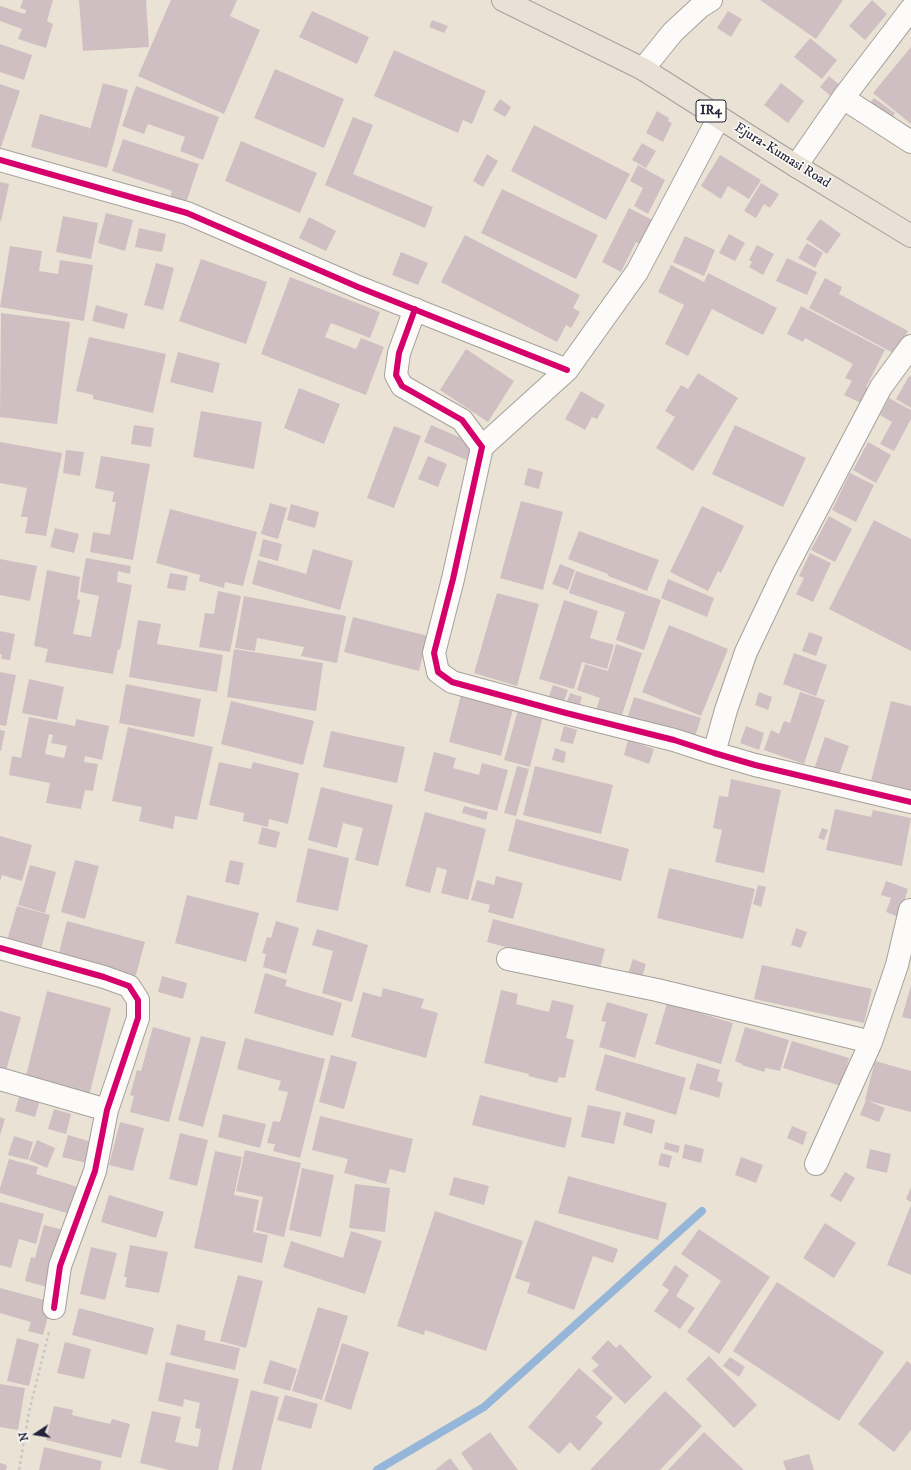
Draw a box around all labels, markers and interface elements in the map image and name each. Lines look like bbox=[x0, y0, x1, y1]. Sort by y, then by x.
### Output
road number: IR4 bbox=[696, 100, 726, 122]
street label: Ejura-Kumasi Road bbox=[731, 120, 833, 192]
north arrow bbox=[16, 1414, 56, 1454]
text: N bbox=[16, 1431, 32, 1442]

